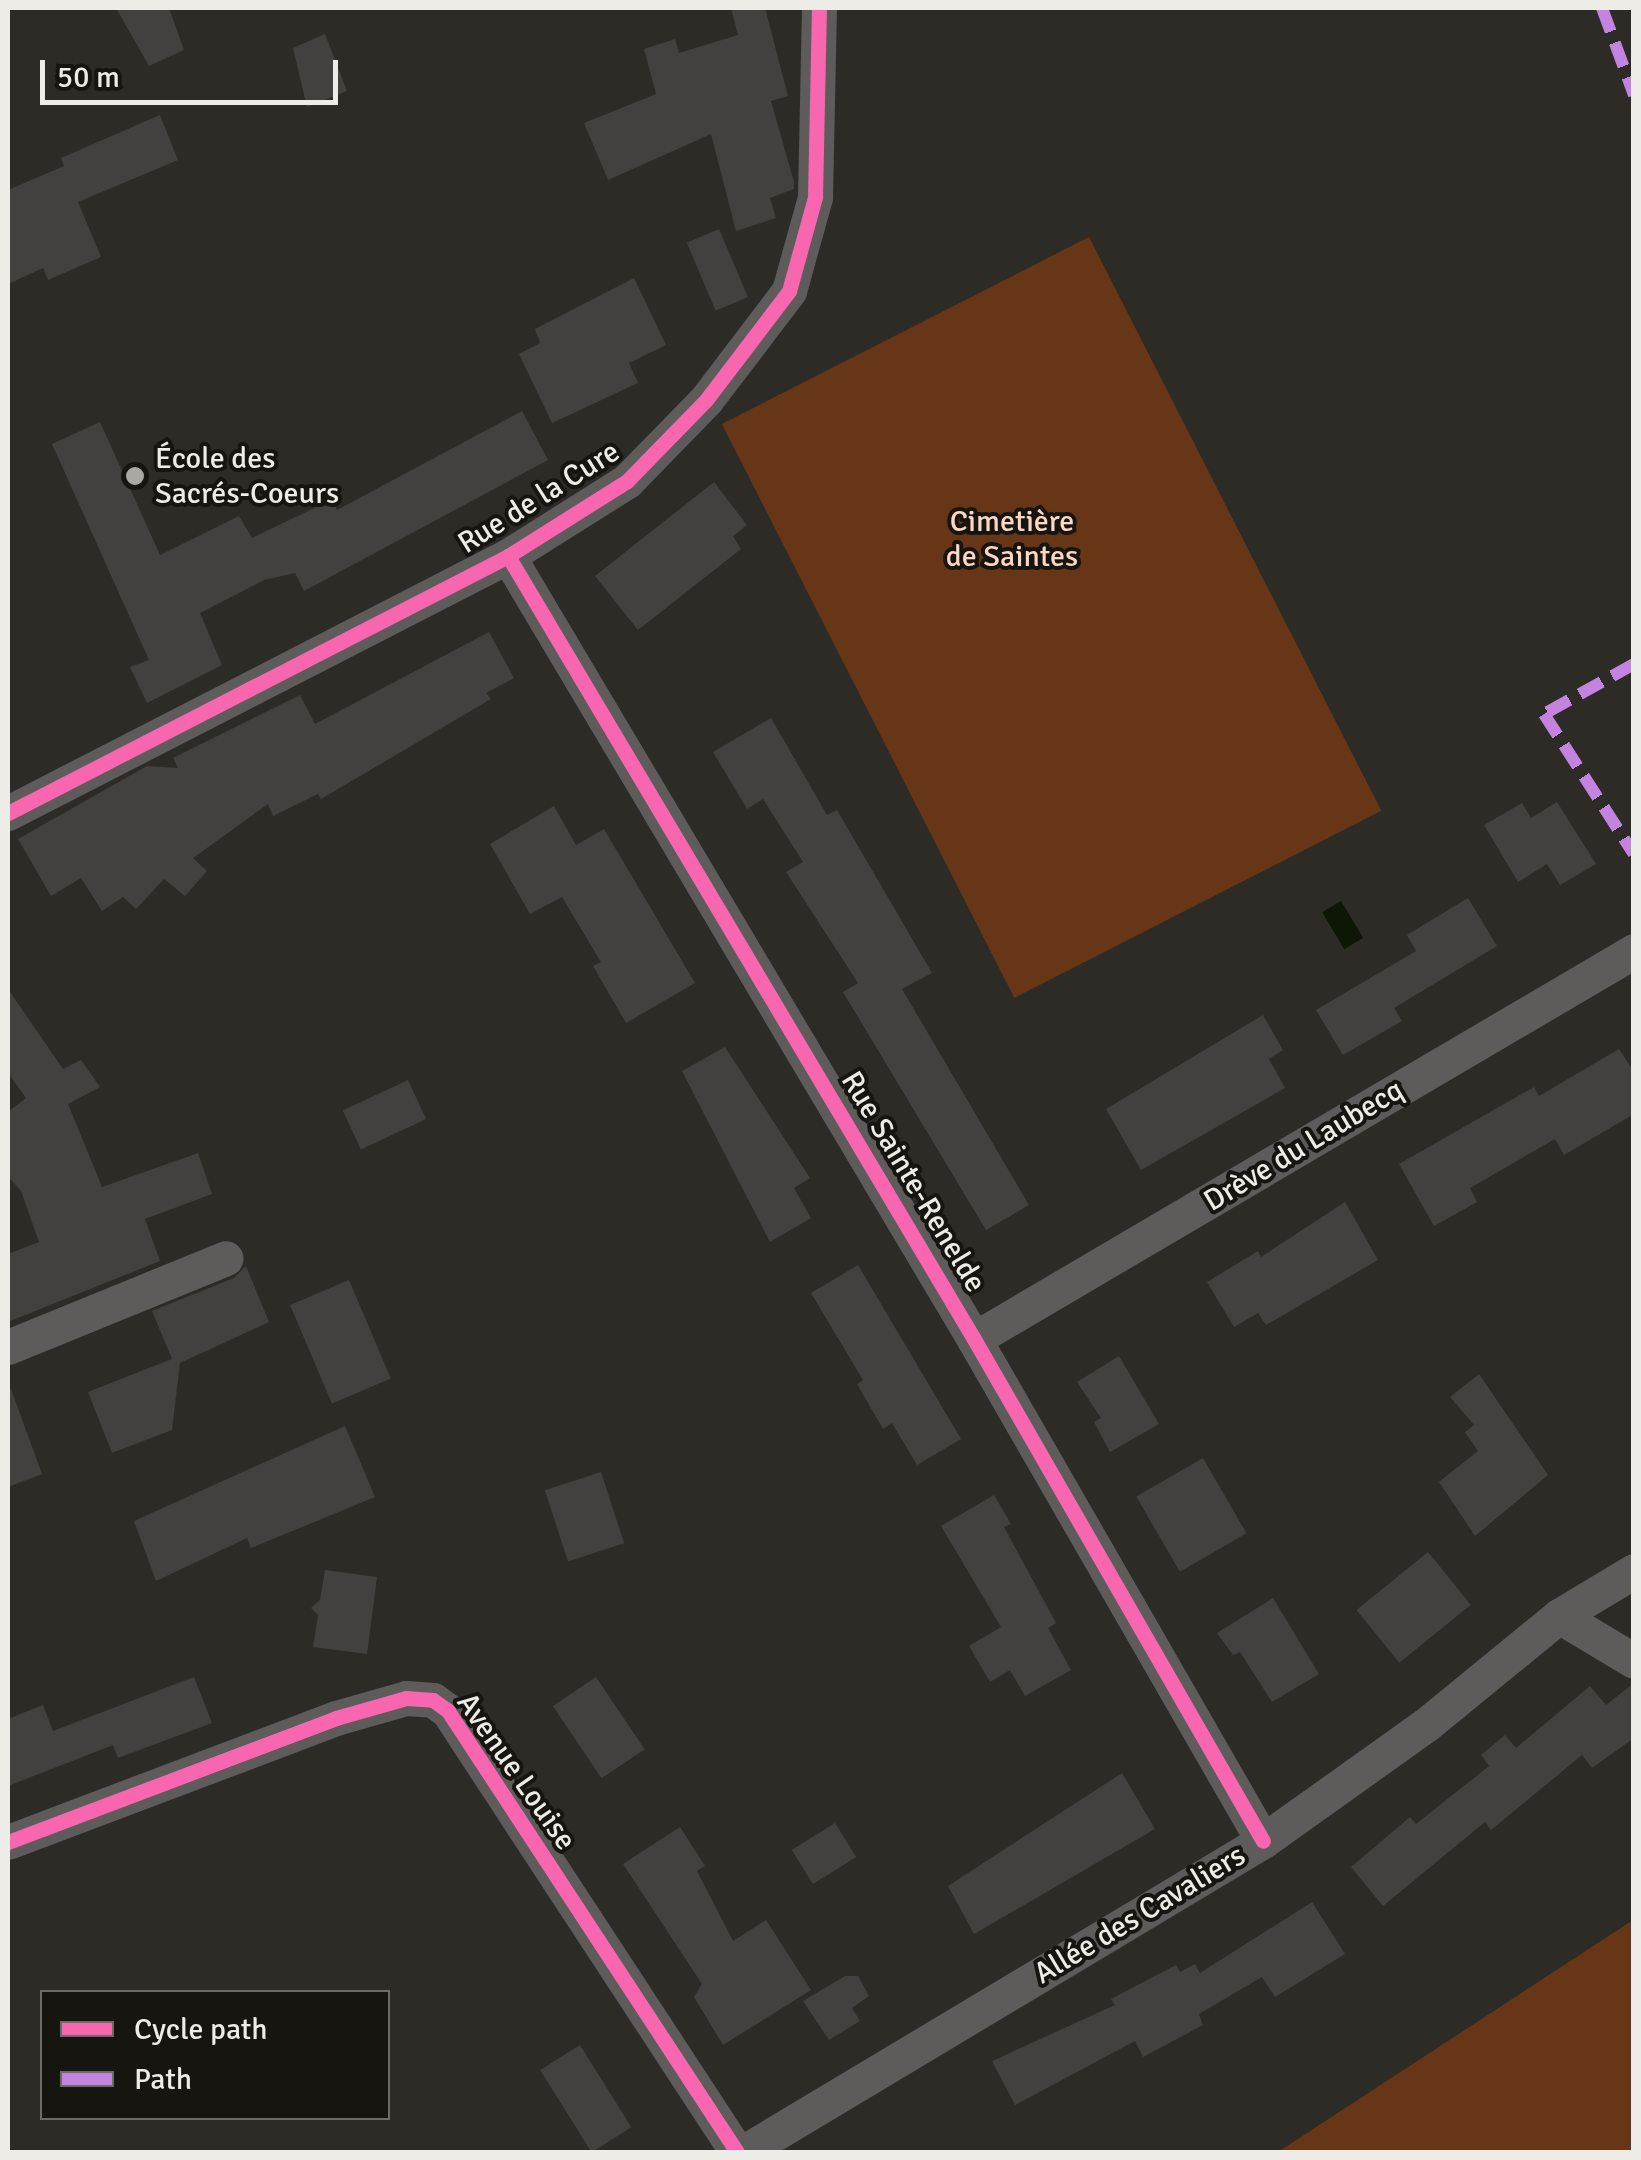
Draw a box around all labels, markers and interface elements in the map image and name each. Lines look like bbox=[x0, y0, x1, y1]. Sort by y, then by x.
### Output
scale bar bbox=[45, 40, 342, 102]
text: 50 m bbox=[57, 59, 120, 96]
street label: Rue de la Cure bbox=[452, 434, 626, 562]
place label: École des Sacrés-Coeurs bbox=[155, 441, 339, 512]
marker: École des Sacrés-Coeurs bbox=[124, 465, 146, 487]
park label: Cimetière de Saintes bbox=[946, 504, 1078, 574]
street label: Rue Sainte-Renelde bbox=[833, 1065, 993, 1299]
street label: Drève du Laubecq bbox=[1198, 1072, 1410, 1220]
street label: Avenue Louise bbox=[449, 1687, 583, 1857]
street label: Allée des Cavaliers bbox=[1028, 1838, 1252, 1992]
legend bbox=[40, 1990, 390, 2120]
text: Cycle path bbox=[134, 2011, 268, 2048]
text: Path bbox=[134, 2061, 192, 2098]

